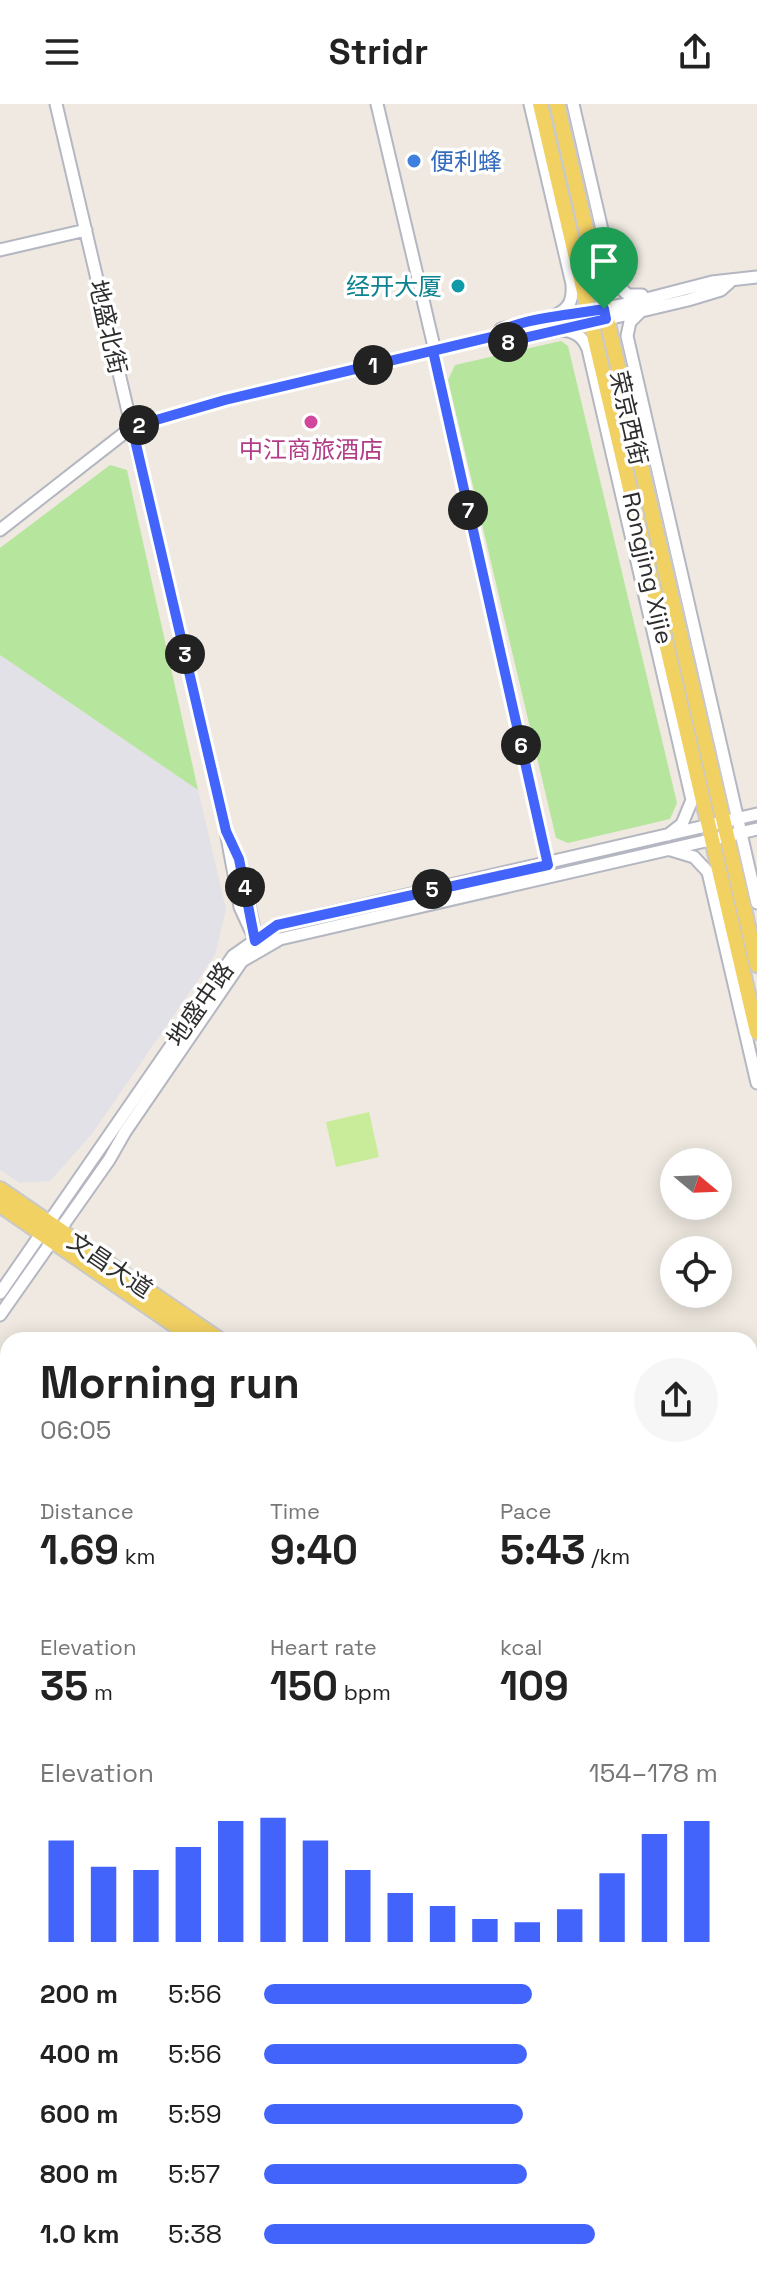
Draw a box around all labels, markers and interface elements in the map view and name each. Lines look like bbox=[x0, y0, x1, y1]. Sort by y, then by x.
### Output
text: Stridr bbox=[329, 29, 428, 75]
icon: menu bbox=[40, 30, 84, 74]
icon: share bbox=[673, 30, 717, 74]
place label: 便利蜂 bbox=[430, 146, 502, 177]
marker: 便利蜂 bbox=[405, 152, 423, 170]
pin bbox=[570, 227, 638, 309]
icon: arrive bbox=[582, 239, 626, 283]
place label: 经开大厦 bbox=[346, 271, 442, 302]
street label: 地盛北街 bbox=[82, 277, 134, 377]
marker: 经开大厦 bbox=[449, 277, 467, 295]
pin: 8 bbox=[488, 322, 528, 362]
text: 8 bbox=[501, 328, 515, 356]
pin: 1 bbox=[353, 345, 393, 385]
text: 1 bbox=[368, 351, 378, 379]
street label: 荣京西街 bbox=[603, 368, 655, 468]
pin: 2 bbox=[119, 405, 159, 445]
text: 2 bbox=[132, 411, 146, 439]
marker: 中江商旅酒店 bbox=[302, 413, 320, 431]
place label: 中江商旅酒店 bbox=[239, 434, 383, 465]
street label: Rongjing Xijie bbox=[615, 489, 681, 647]
pin: 7 bbox=[448, 490, 488, 530]
text: 7 bbox=[462, 496, 474, 524]
pin: 3 bbox=[165, 634, 205, 674]
text: 3 bbox=[178, 640, 192, 668]
pin: 6 bbox=[501, 725, 541, 765]
text: 6 bbox=[514, 731, 528, 759]
pin: 4 bbox=[225, 867, 265, 907]
pin: 5 bbox=[412, 869, 452, 909]
text: 4 bbox=[238, 873, 252, 901]
text: 5 bbox=[425, 875, 439, 903]
street label: 地盛中路 bbox=[160, 956, 240, 1052]
north arrow bbox=[660, 1148, 732, 1220]
map controls bbox=[660, 1148, 732, 1308]
street label: 文昌大道 bbox=[62, 1225, 158, 1305]
button: locate bbox=[660, 1236, 732, 1308]
text: Morning run bbox=[40, 1355, 300, 1411]
button: share bbox=[634, 1358, 718, 1442]
text: 06:05 bbox=[40, 1413, 111, 1447]
text: Distance bbox=[40, 1497, 134, 1525]
text: Time bbox=[270, 1497, 320, 1525]
text: Pace bbox=[500, 1497, 552, 1525]
text: 1.69 bbox=[40, 1525, 119, 1576]
text: 9:40 bbox=[270, 1525, 358, 1576]
text: 5:43 bbox=[500, 1525, 586, 1576]
text: km bbox=[119, 1542, 155, 1570]
text: /km bbox=[586, 1542, 630, 1570]
text: Elevation bbox=[40, 1633, 136, 1661]
text: Heart rate bbox=[270, 1633, 377, 1661]
text: kcal bbox=[500, 1633, 542, 1661]
text: 35 bbox=[40, 1661, 88, 1712]
text: 150 bbox=[270, 1661, 338, 1712]
text: 109 bbox=[500, 1661, 569, 1712]
text: m bbox=[88, 1678, 113, 1706]
text: bpm bbox=[338, 1678, 391, 1706]
text: Elevation bbox=[40, 1756, 154, 1790]
text: 154–178 m bbox=[589, 1756, 718, 1790]
text: 200 m bbox=[40, 1977, 118, 2011]
text: 5:56 bbox=[168, 1977, 222, 2011]
text: 400 m bbox=[40, 2037, 119, 2071]
text: 5:56 bbox=[168, 2037, 222, 2071]
text: 600 m bbox=[40, 2097, 119, 2131]
text: 5:59 bbox=[168, 2097, 222, 2131]
text: 800 m bbox=[40, 2157, 118, 2191]
text: 5:57 bbox=[168, 2157, 220, 2191]
text: 1.0 km bbox=[40, 2217, 120, 2251]
text: 5:38 bbox=[168, 2217, 222, 2251]

